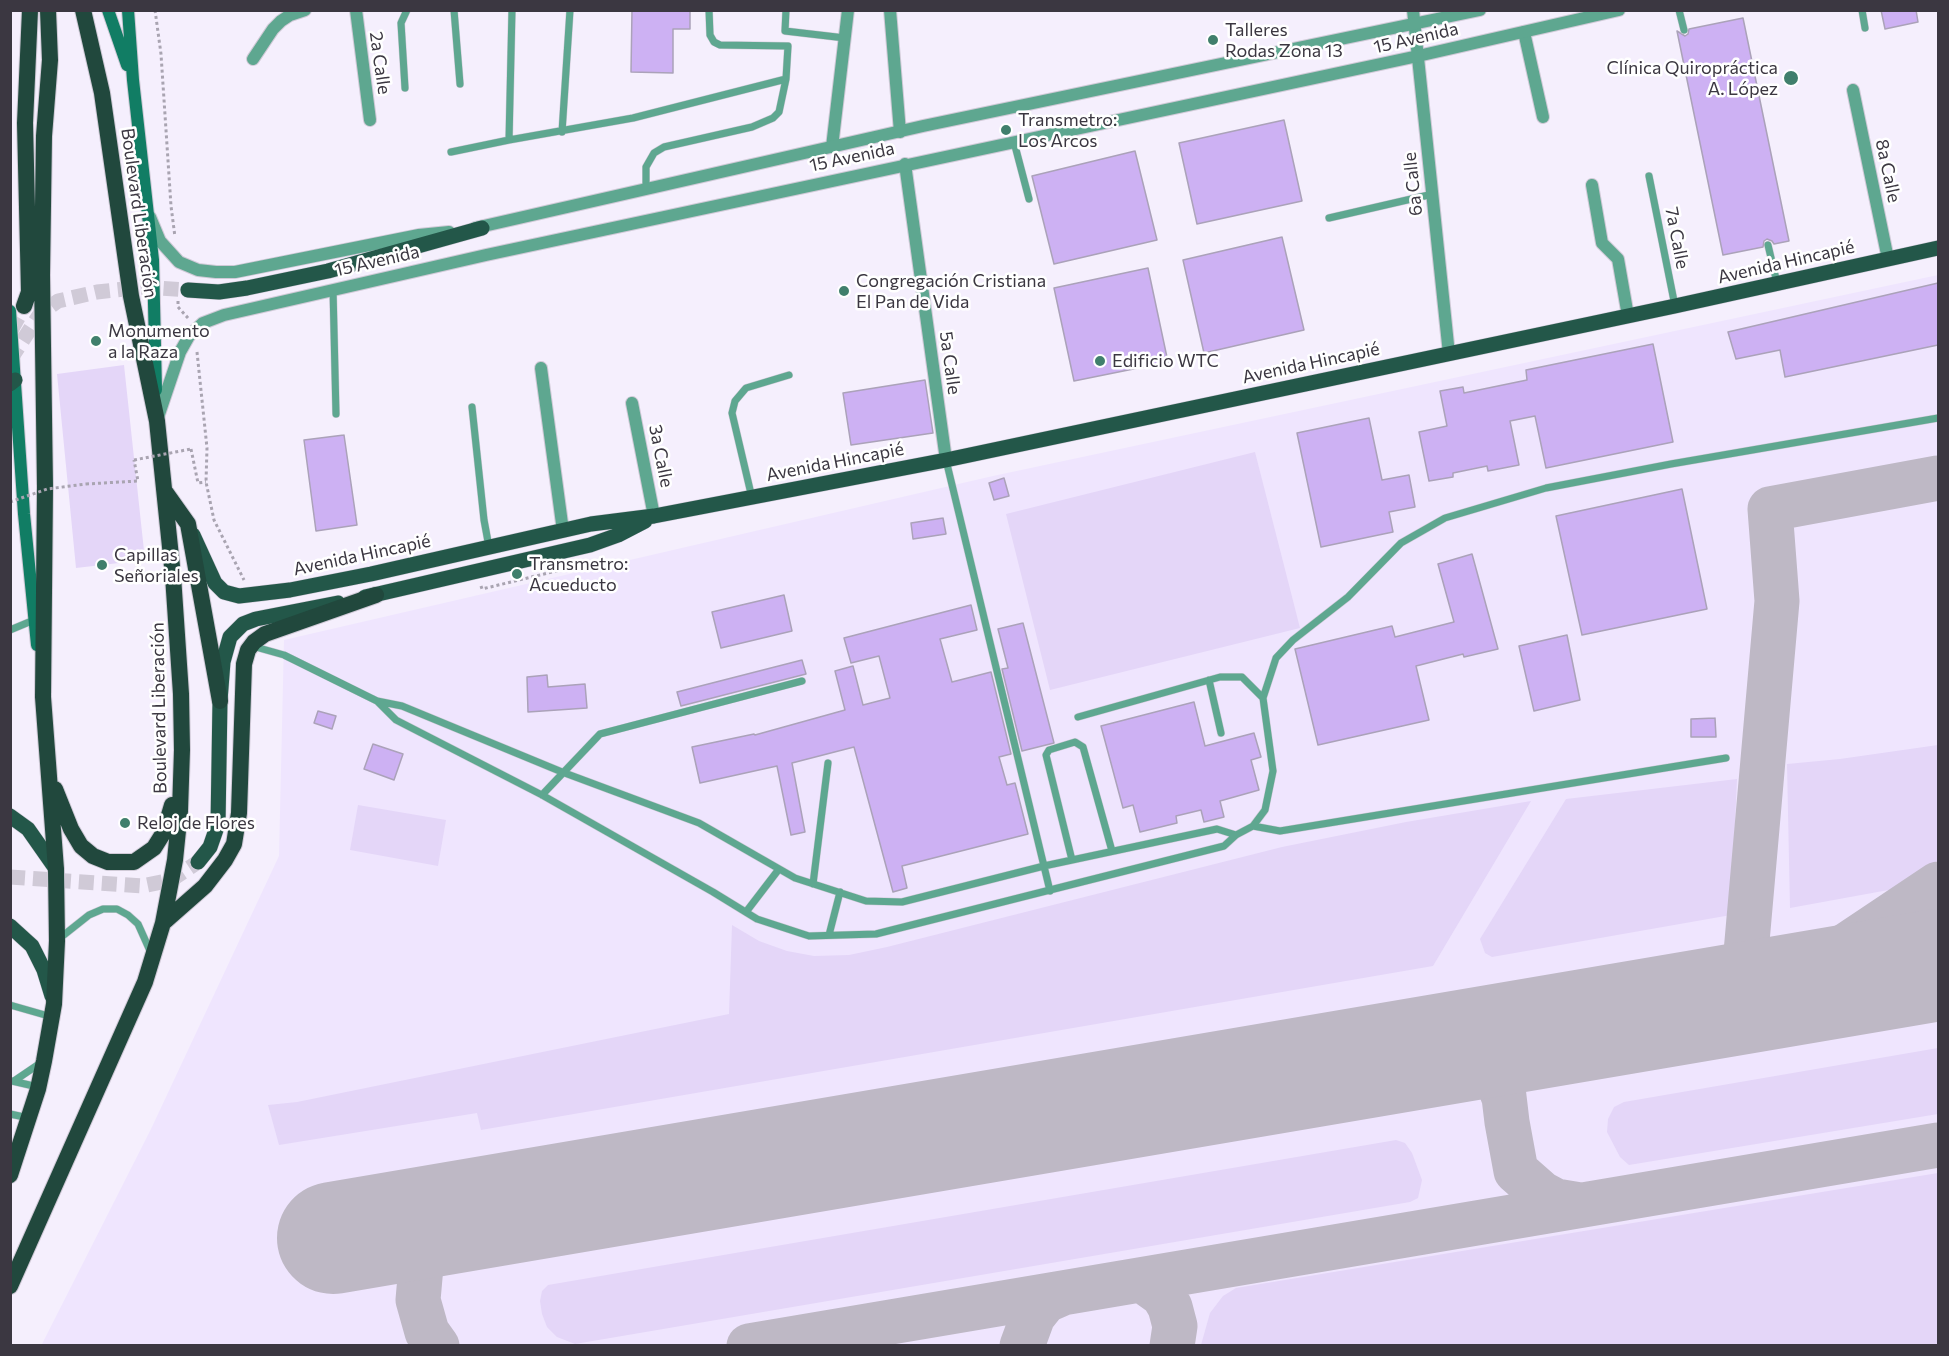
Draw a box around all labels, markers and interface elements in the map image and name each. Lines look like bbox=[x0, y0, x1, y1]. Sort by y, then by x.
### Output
street label: 15 Avenida bbox=[1371, 18, 1461, 58]
place label: Talleres Rodas Zona 13 bbox=[1225, 19, 1343, 62]
street label: 2a Calle bbox=[365, 30, 395, 96]
marker: Talleres Rodas Zona 13 bbox=[1206, 33, 1220, 47]
place label: Clínica Quiropráctica A. López bbox=[1607, 57, 1778, 100]
marker: Clínica Quiropráctica A. López bbox=[1782, 69, 1800, 87]
place label: Transmetro: Los Arcos bbox=[1018, 109, 1117, 152]
marker: Transmetro: Los Arcos bbox=[999, 123, 1013, 137]
street label: Boulevard Liberación bbox=[116, 127, 162, 299]
street label: 15 Avenida bbox=[808, 137, 896, 177]
street label: 8a Calle bbox=[1871, 137, 1905, 205]
street label: 6a Calle bbox=[1399, 151, 1427, 217]
street label: 7a Calle bbox=[1660, 205, 1694, 271]
street label: Avenida Hincapié bbox=[1715, 236, 1857, 288]
street label: 15 Avenida bbox=[332, 241, 422, 281]
place label: Congregación Cristiana El Pan de Vida bbox=[856, 270, 1046, 312]
marker: Congregación Cristiana El Pan de Vida bbox=[837, 284, 851, 298]
place label: Monumento a la Raza bbox=[108, 320, 210, 362]
street label: 5a Calle bbox=[935, 330, 965, 396]
marker: Monumento a la Raza bbox=[89, 334, 103, 348]
street label: Avenida Hincapié bbox=[1240, 338, 1382, 388]
place label: Edificio WTC bbox=[1112, 350, 1219, 372]
marker: Edificio WTC bbox=[1093, 354, 1107, 368]
street label: 3a Calle bbox=[644, 423, 678, 489]
street label: Avenida Hincapié bbox=[764, 438, 906, 486]
street label: Avenida Hincapié bbox=[291, 530, 433, 580]
place label: Capillas Señoriales bbox=[114, 544, 199, 586]
place label: Transmetro: Acueducto bbox=[529, 553, 628, 596]
marker: Capillas Señoriales bbox=[95, 558, 109, 572]
marker: Transmetro: Acueducto bbox=[510, 567, 524, 581]
street label: Boulevard Liberación bbox=[147, 622, 171, 794]
place label: Reloj de Flores bbox=[137, 812, 255, 834]
marker: Reloj de Flores bbox=[118, 816, 132, 830]

